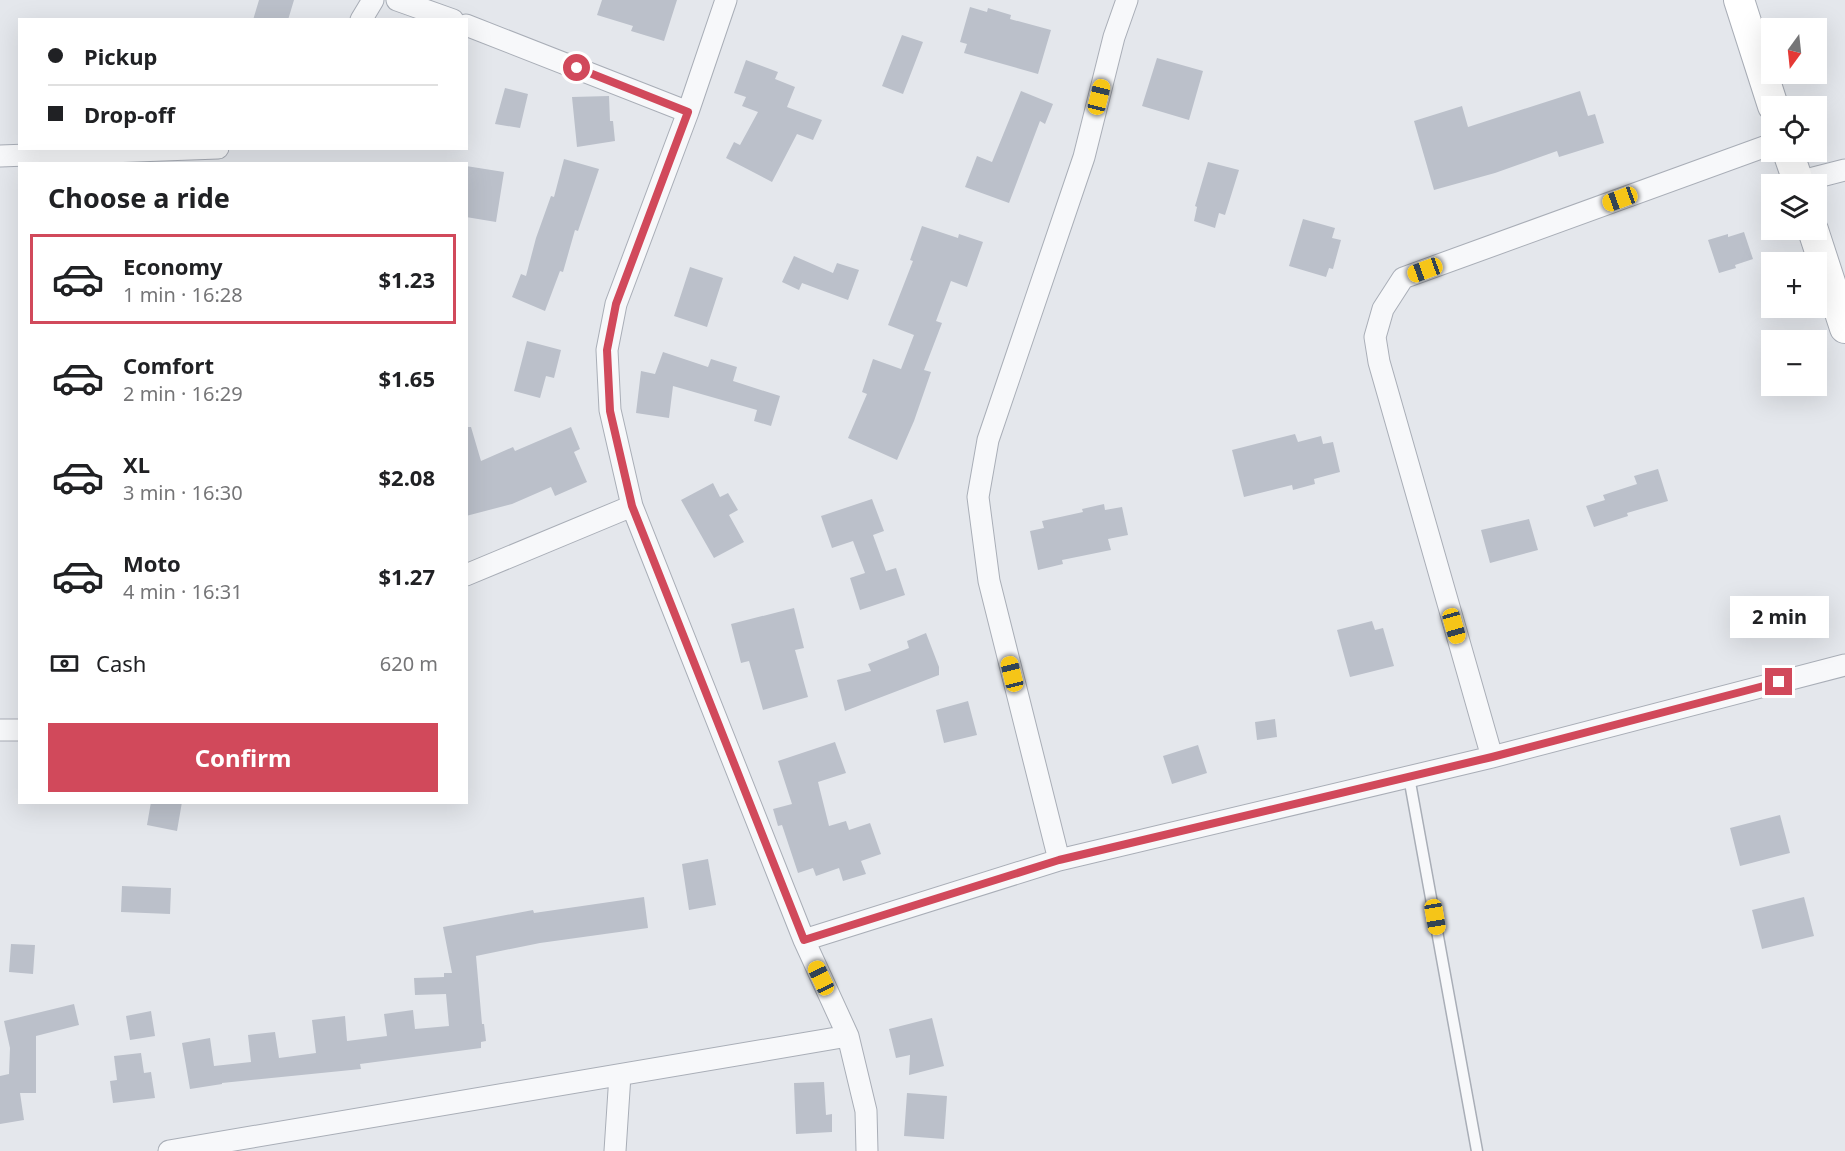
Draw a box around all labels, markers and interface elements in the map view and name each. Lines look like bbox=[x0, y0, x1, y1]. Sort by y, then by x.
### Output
north arrow bbox=[1761, 18, 1827, 84]
map controls bbox=[1761, 18, 1827, 396]
text: Pickup bbox=[84, 41, 157, 71]
route start bbox=[563, 54, 590, 81]
car bbox=[1086, 77, 1112, 117]
button: locate bbox=[1761, 96, 1827, 162]
text: Drop-off bbox=[84, 99, 175, 129]
button: layers bbox=[1761, 174, 1827, 240]
text: Choose a ride bbox=[48, 179, 230, 216]
car bbox=[1600, 184, 1640, 214]
text: Economy bbox=[123, 251, 222, 281]
icon: car bbox=[51, 252, 105, 306]
button: + bbox=[1761, 252, 1827, 318]
car bbox=[1405, 255, 1445, 285]
text: $1.23 bbox=[378, 264, 435, 294]
text: 1 min · 16:28 bbox=[123, 281, 243, 308]
button: − bbox=[1761, 330, 1827, 396]
text: Comfort bbox=[123, 350, 214, 380]
icon: car bbox=[51, 351, 105, 405]
text: $1.65 bbox=[378, 363, 435, 393]
text: 2 min · 16:29 bbox=[123, 380, 243, 407]
text: XL bbox=[123, 449, 150, 479]
icon: car bbox=[51, 450, 105, 504]
text: $2.08 bbox=[378, 462, 435, 492]
text: 3 min · 16:30 bbox=[123, 479, 243, 506]
text: Moto bbox=[123, 548, 181, 578]
icon: car bbox=[51, 549, 105, 603]
text: $1.27 bbox=[378, 561, 435, 591]
text: 4 min · 16:31 bbox=[123, 578, 243, 605]
callout: 2 min bbox=[1730, 595, 1828, 637]
text: 2 min bbox=[1752, 603, 1807, 630]
car bbox=[1440, 606, 1468, 646]
icon: cash bbox=[48, 647, 81, 680]
text: Cash bbox=[96, 648, 146, 678]
text: 620 m bbox=[380, 650, 438, 677]
car bbox=[999, 654, 1025, 694]
route end bbox=[1765, 668, 1792, 695]
button: Confirm bbox=[48, 723, 438, 792]
car bbox=[1423, 898, 1447, 936]
car bbox=[805, 958, 837, 998]

